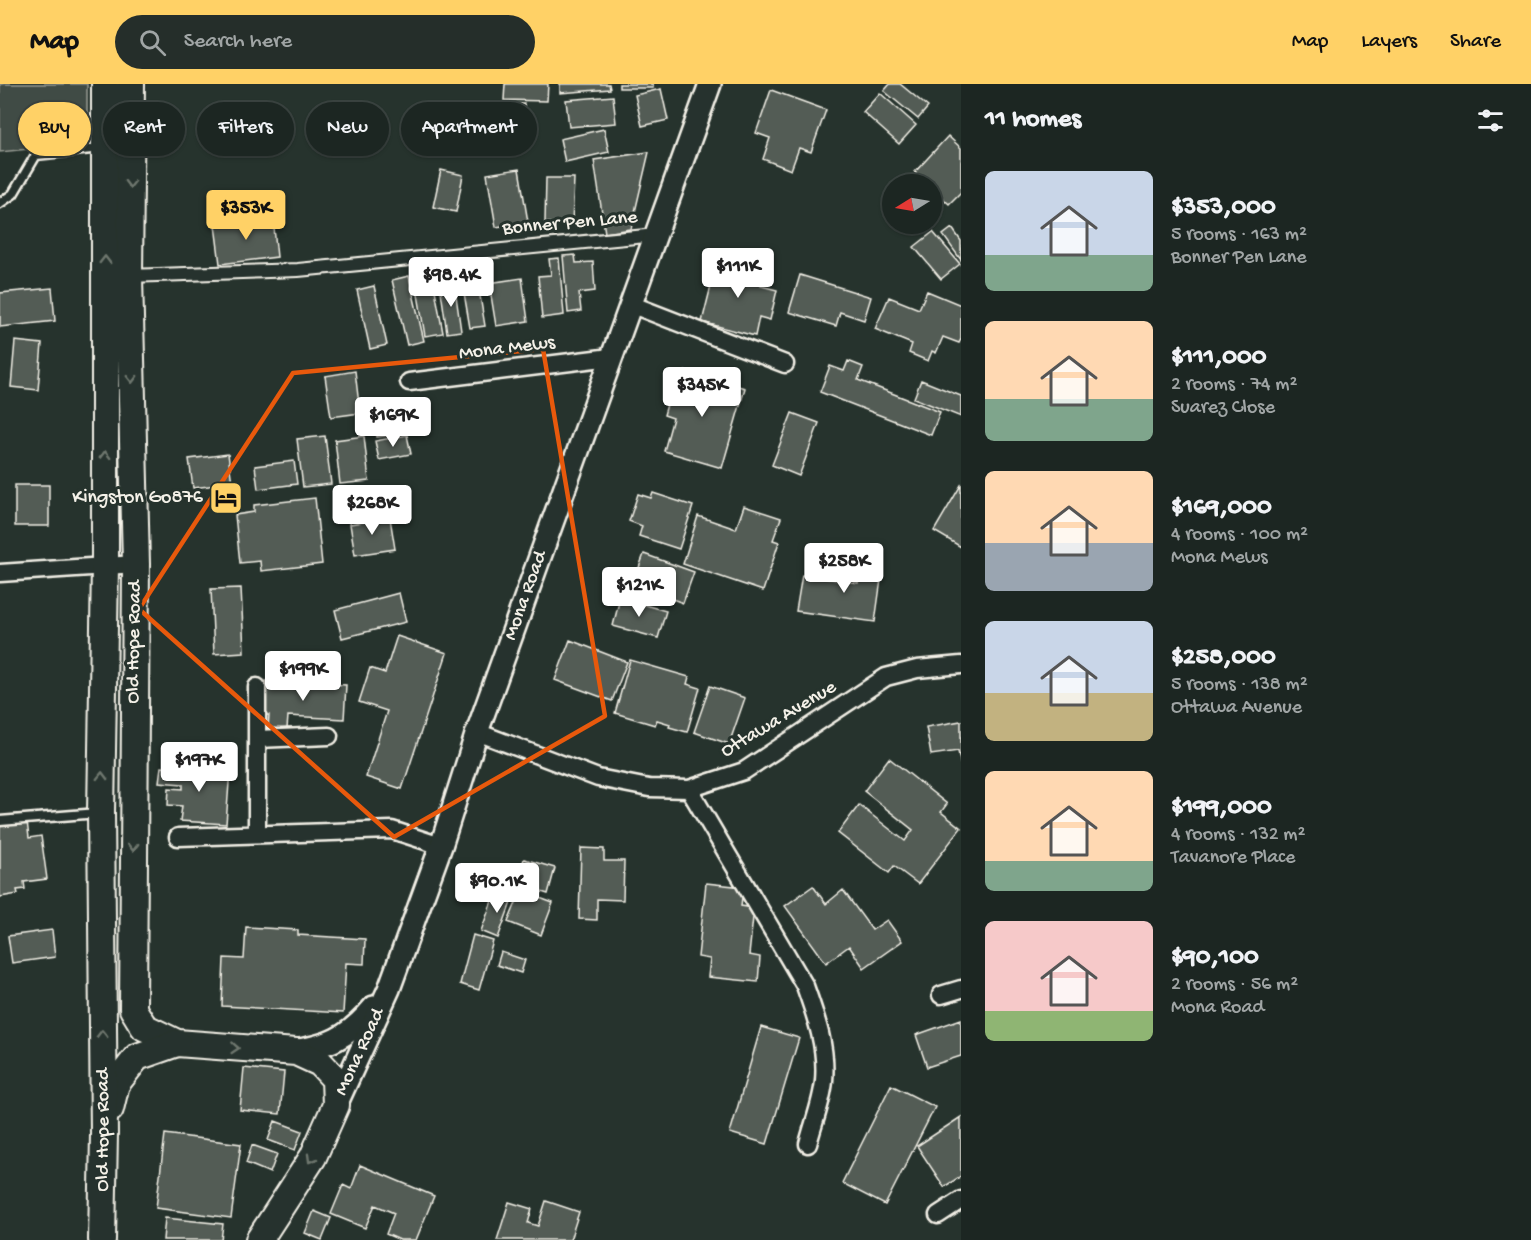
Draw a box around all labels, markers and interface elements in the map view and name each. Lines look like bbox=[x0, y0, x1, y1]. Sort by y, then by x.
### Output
search box bbox=[115, 15, 535, 69]
text: Map bbox=[30, 26, 79, 59]
icon: search bbox=[136, 26, 169, 59]
text: Search here bbox=[184, 29, 292, 55]
text: Map bbox=[1292, 30, 1328, 55]
text: Layers bbox=[1361, 30, 1417, 55]
text: Share bbox=[1450, 30, 1501, 55]
chip: Buy bbox=[18, 102, 91, 156]
chip: Rent bbox=[103, 102, 185, 156]
chip: Filters bbox=[197, 102, 294, 156]
chip: New bbox=[306, 102, 389, 156]
chip: Apartment bbox=[401, 102, 537, 156]
icon: filters bbox=[1474, 104, 1507, 137]
text: 11 homes bbox=[985, 105, 1081, 136]
north arrow bbox=[882, 174, 942, 234]
map controls bbox=[882, 174, 942, 234]
one-way arrow bbox=[124, 180, 136, 189]
pin: $353K bbox=[204, 190, 288, 241]
text: $353,000 bbox=[1171, 193, 1276, 224]
icon: home bbox=[1033, 195, 1105, 267]
text: $353K bbox=[220, 198, 272, 221]
street label: Bonner Pen Lane bbox=[500, 207, 639, 241]
text: 5 rooms · 163 m² bbox=[1171, 224, 1307, 247]
text: Bonner Pen Lane bbox=[1171, 247, 1307, 270]
pin: $111K bbox=[696, 248, 780, 299]
one-way arrow bbox=[99, 256, 111, 265]
text: $111K bbox=[716, 256, 760, 279]
pin: $98.4K bbox=[402, 257, 500, 308]
text: $98.4K bbox=[423, 265, 479, 288]
street label: Mona Mews bbox=[458, 332, 557, 366]
text: $111,000 bbox=[1171, 343, 1267, 374]
icon: home bbox=[1033, 345, 1105, 417]
pin: $345K bbox=[660, 367, 744, 418]
text: 2 rooms · 74 m² bbox=[1171, 374, 1297, 397]
one-way arrow bbox=[125, 375, 138, 384]
text: $345K bbox=[677, 375, 727, 398]
pin: $169K bbox=[351, 397, 435, 448]
text: Suarez Close bbox=[1171, 397, 1275, 420]
text: $169K bbox=[369, 405, 417, 428]
one-way arrow bbox=[99, 451, 111, 460]
hotel icon: Kingston Go876 bbox=[208, 480, 244, 516]
pin: $268K bbox=[330, 485, 414, 536]
place label: Kingston Go876 bbox=[72, 487, 204, 510]
text: $268K bbox=[347, 493, 397, 516]
text: $169,000 bbox=[1171, 493, 1272, 524]
icon: home bbox=[1033, 495, 1105, 567]
text: 4 rooms · 100 m² bbox=[1171, 524, 1308, 547]
pin: $258K bbox=[802, 543, 886, 594]
street label: Mona Road bbox=[499, 546, 553, 644]
text: Mona Mews bbox=[1171, 547, 1268, 570]
text: $258K bbox=[818, 551, 870, 574]
pin: $121K bbox=[597, 567, 681, 618]
text: $121K bbox=[616, 575, 662, 598]
street label: Old Hope Road bbox=[122, 578, 148, 704]
text: $258,000 bbox=[1171, 643, 1276, 674]
icon: home bbox=[1033, 645, 1105, 717]
pin: $199K bbox=[261, 651, 345, 702]
text: $199K bbox=[279, 659, 327, 682]
text: 5 rooms · 138 m² bbox=[1171, 674, 1308, 697]
street label: Ottawa Avenue bbox=[717, 676, 842, 764]
text: Ottawa Avenue bbox=[1171, 697, 1302, 720]
pin: $197K bbox=[157, 742, 241, 793]
text: $197K bbox=[175, 750, 223, 773]
one-way arrow bbox=[96, 772, 108, 781]
text: $199,000 bbox=[1171, 793, 1272, 824]
icon: home bbox=[1033, 795, 1105, 867]
text: 4 rooms · 132 m² bbox=[1171, 824, 1305, 847]
one-way arrow bbox=[127, 843, 139, 852]
text: Tavanore Place bbox=[1171, 847, 1295, 870]
pin: $90.1K bbox=[448, 863, 546, 914]
text: $90.1K bbox=[469, 871, 525, 894]
text: $90,100 bbox=[1171, 943, 1259, 974]
icon: home bbox=[1033, 945, 1105, 1017]
text: 2 rooms · 56 m² bbox=[1171, 974, 1298, 997]
text: Mona Road bbox=[1171, 997, 1264, 1020]
street label: Mona Road bbox=[330, 1003, 391, 1099]
one-way arrow bbox=[96, 1030, 109, 1039]
one-way arrow bbox=[231, 1041, 240, 1054]
street label: Old Hope Road bbox=[91, 1066, 116, 1192]
one-way arrow bbox=[307, 1153, 318, 1163]

